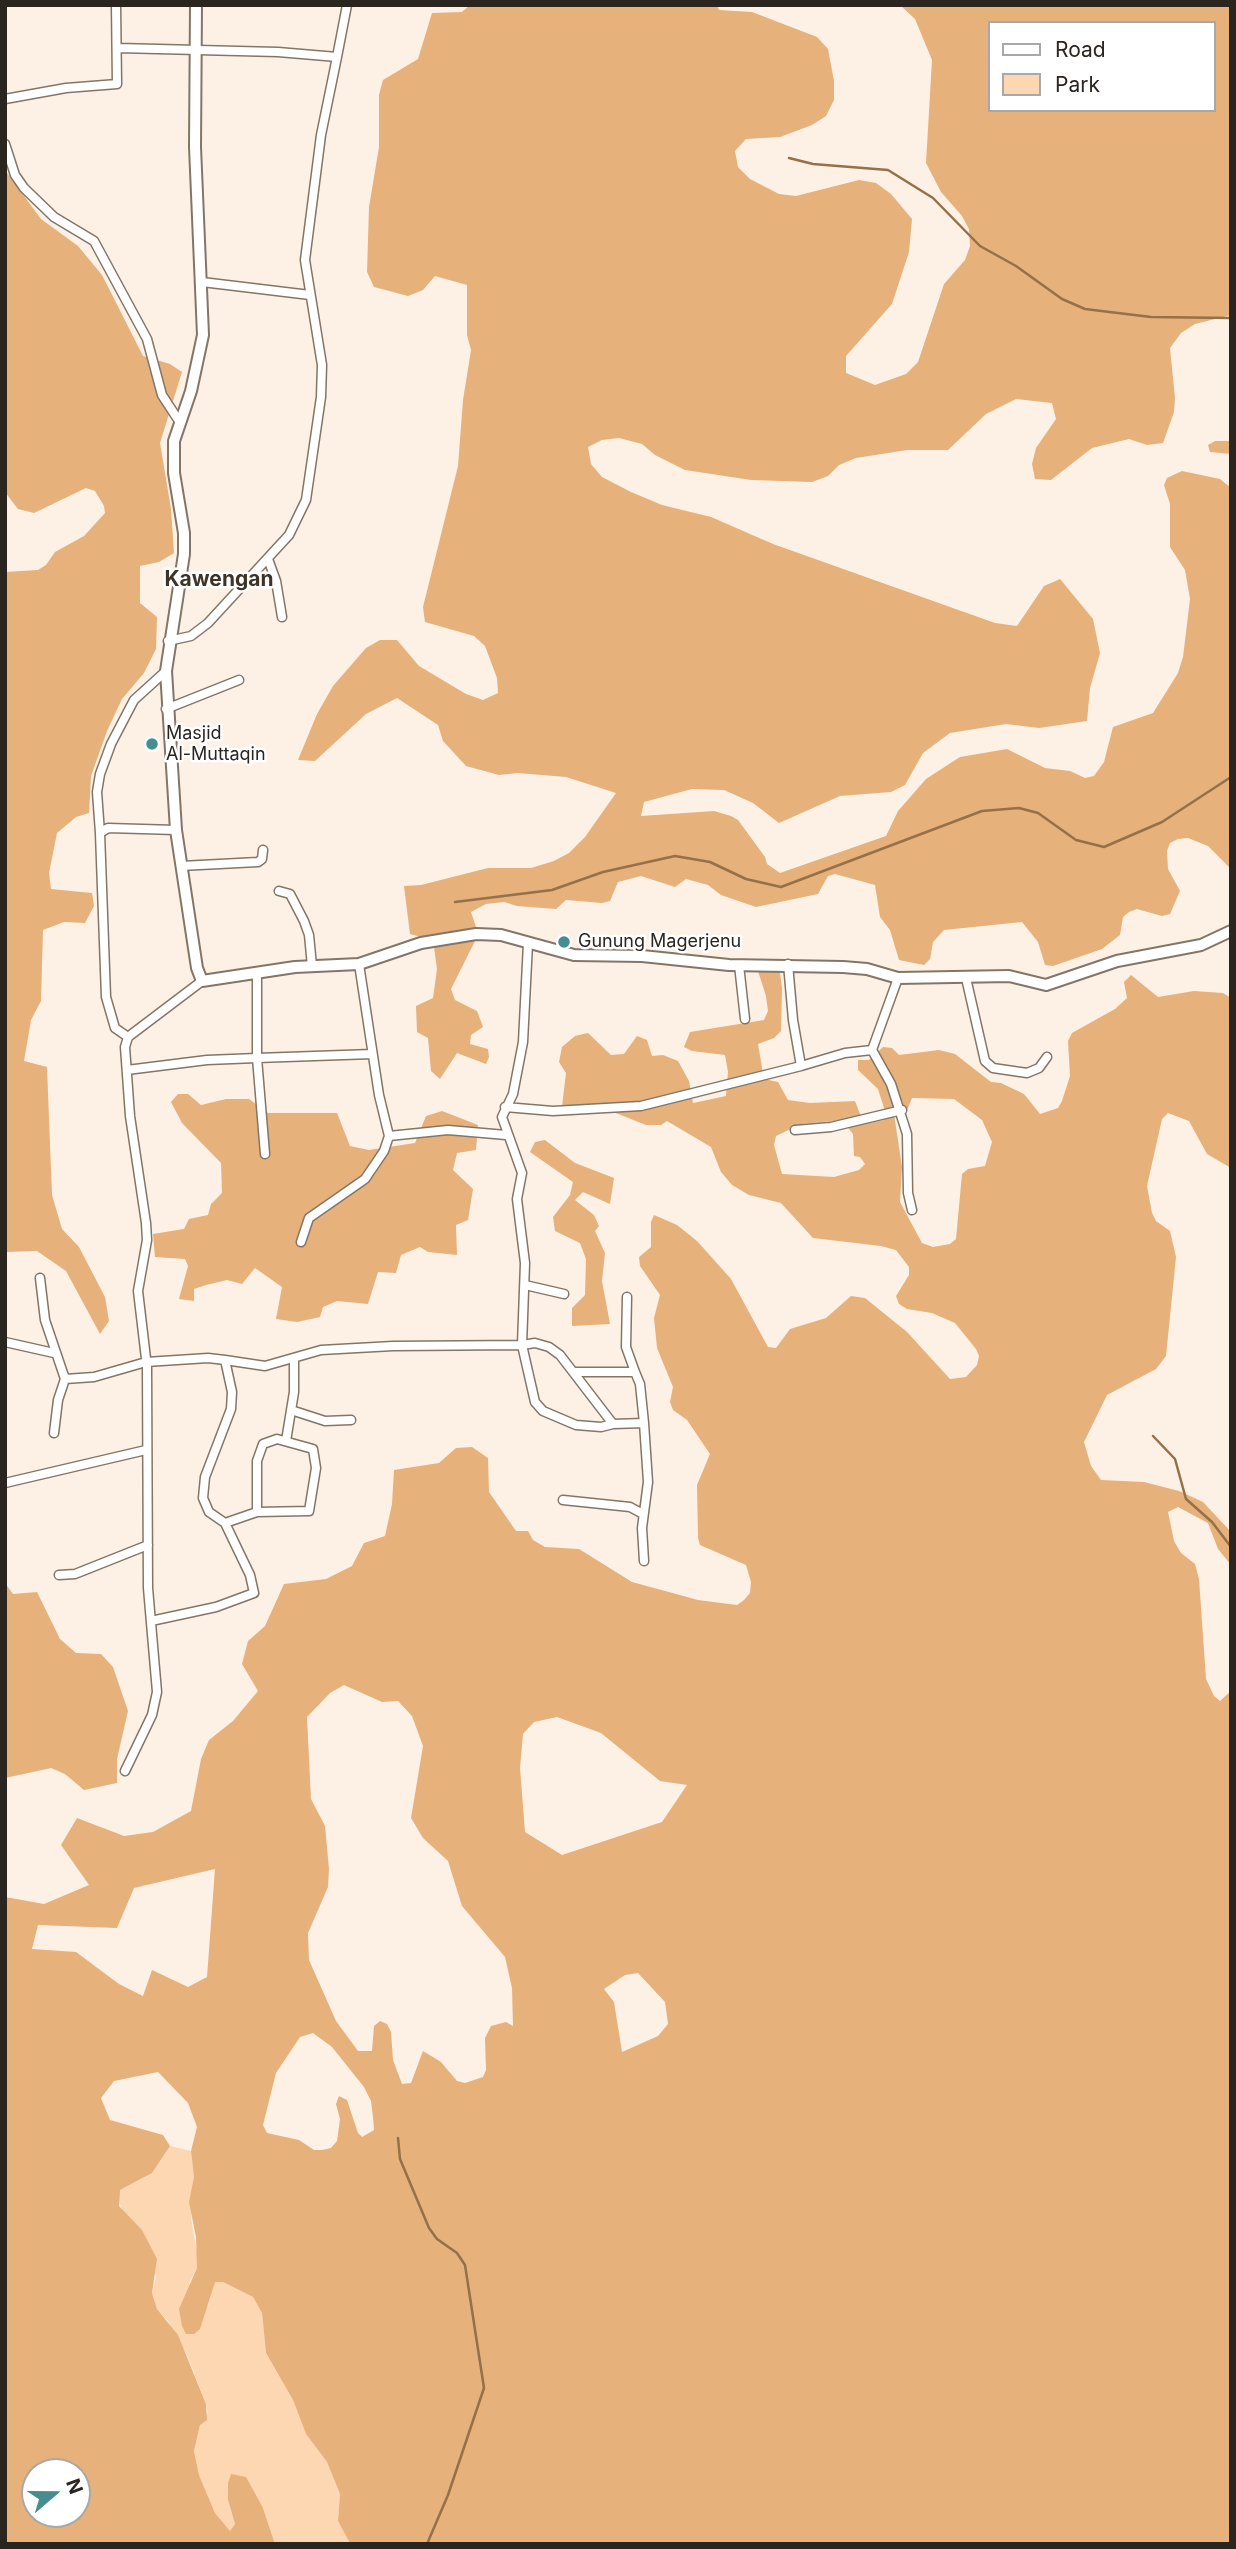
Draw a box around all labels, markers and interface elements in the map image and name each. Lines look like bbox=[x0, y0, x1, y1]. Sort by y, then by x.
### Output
legend bbox=[988, 21, 1215, 112]
text: Road bbox=[1055, 37, 1106, 62]
text: Park bbox=[1055, 72, 1100, 97]
district label: Kawengan bbox=[165, 567, 273, 593]
place label: Masjid Al-Muttaqin bbox=[166, 723, 266, 766]
marker: Masjid Al-Muttaqin bbox=[144, 736, 160, 752]
place label: Gunung Magerjenu bbox=[578, 931, 741, 953]
marker: Gunung Magerjenu bbox=[556, 934, 572, 950]
north arrow bbox=[21, 2458, 91, 2528]
text: N bbox=[61, 2476, 88, 2497]

